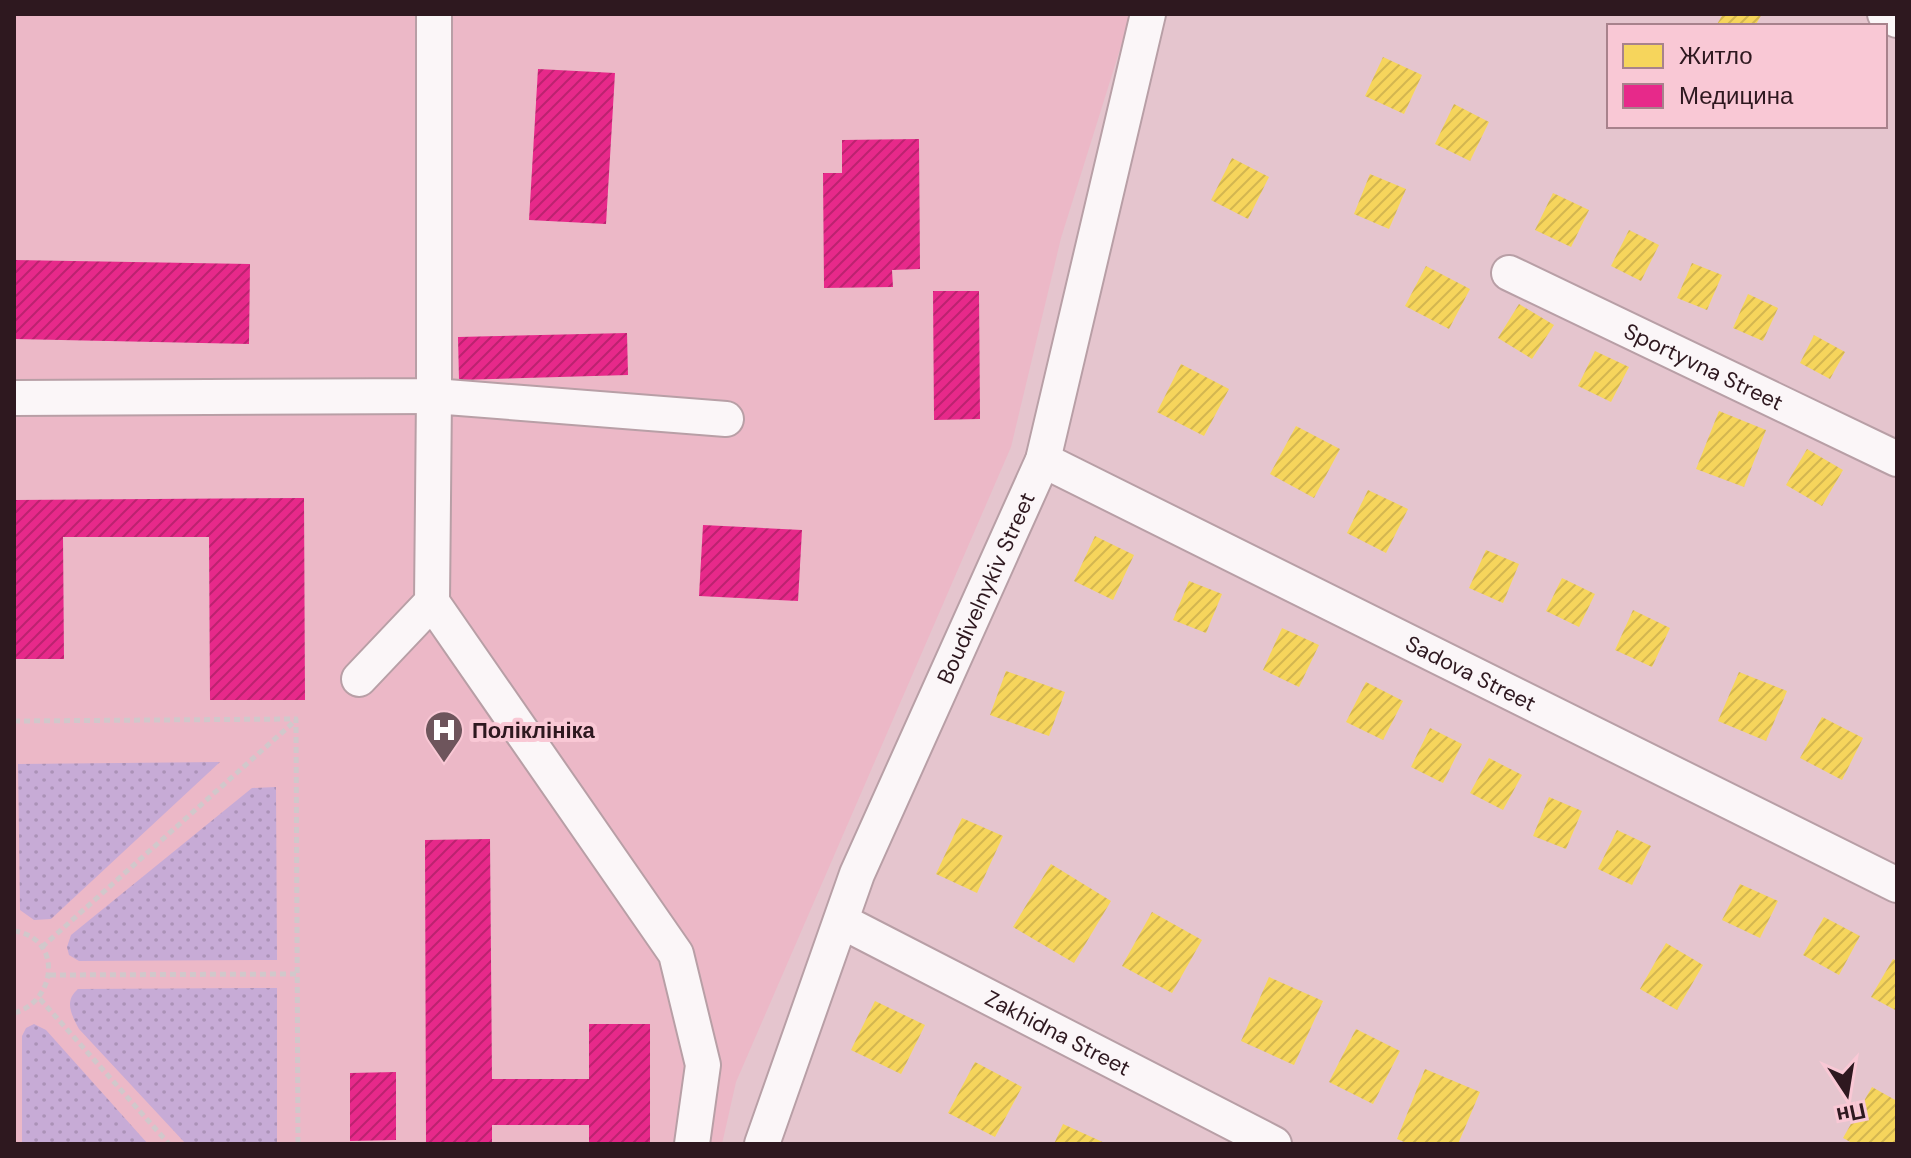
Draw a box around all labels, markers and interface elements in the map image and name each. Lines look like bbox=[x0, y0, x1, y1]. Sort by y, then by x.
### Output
legend bbox=[1607, 24, 1887, 128]
text: Житло bbox=[1679, 40, 1753, 71]
text: Медицина bbox=[1679, 80, 1794, 111]
street label: Sportyvna Street bbox=[1619, 316, 1788, 417]
street label: Boudivelnykiv Street bbox=[930, 488, 1042, 688]
street label: Sadova Street bbox=[1401, 629, 1541, 718]
hospital icon: Поліклініка bbox=[423, 709, 465, 764]
place label: Поліклініка bbox=[472, 716, 596, 745]
street label: Zakhidna Street bbox=[980, 984, 1135, 1083]
north arrow bbox=[1807, 1054, 1887, 1134]
text: Пн bbox=[1834, 1096, 1868, 1130]

